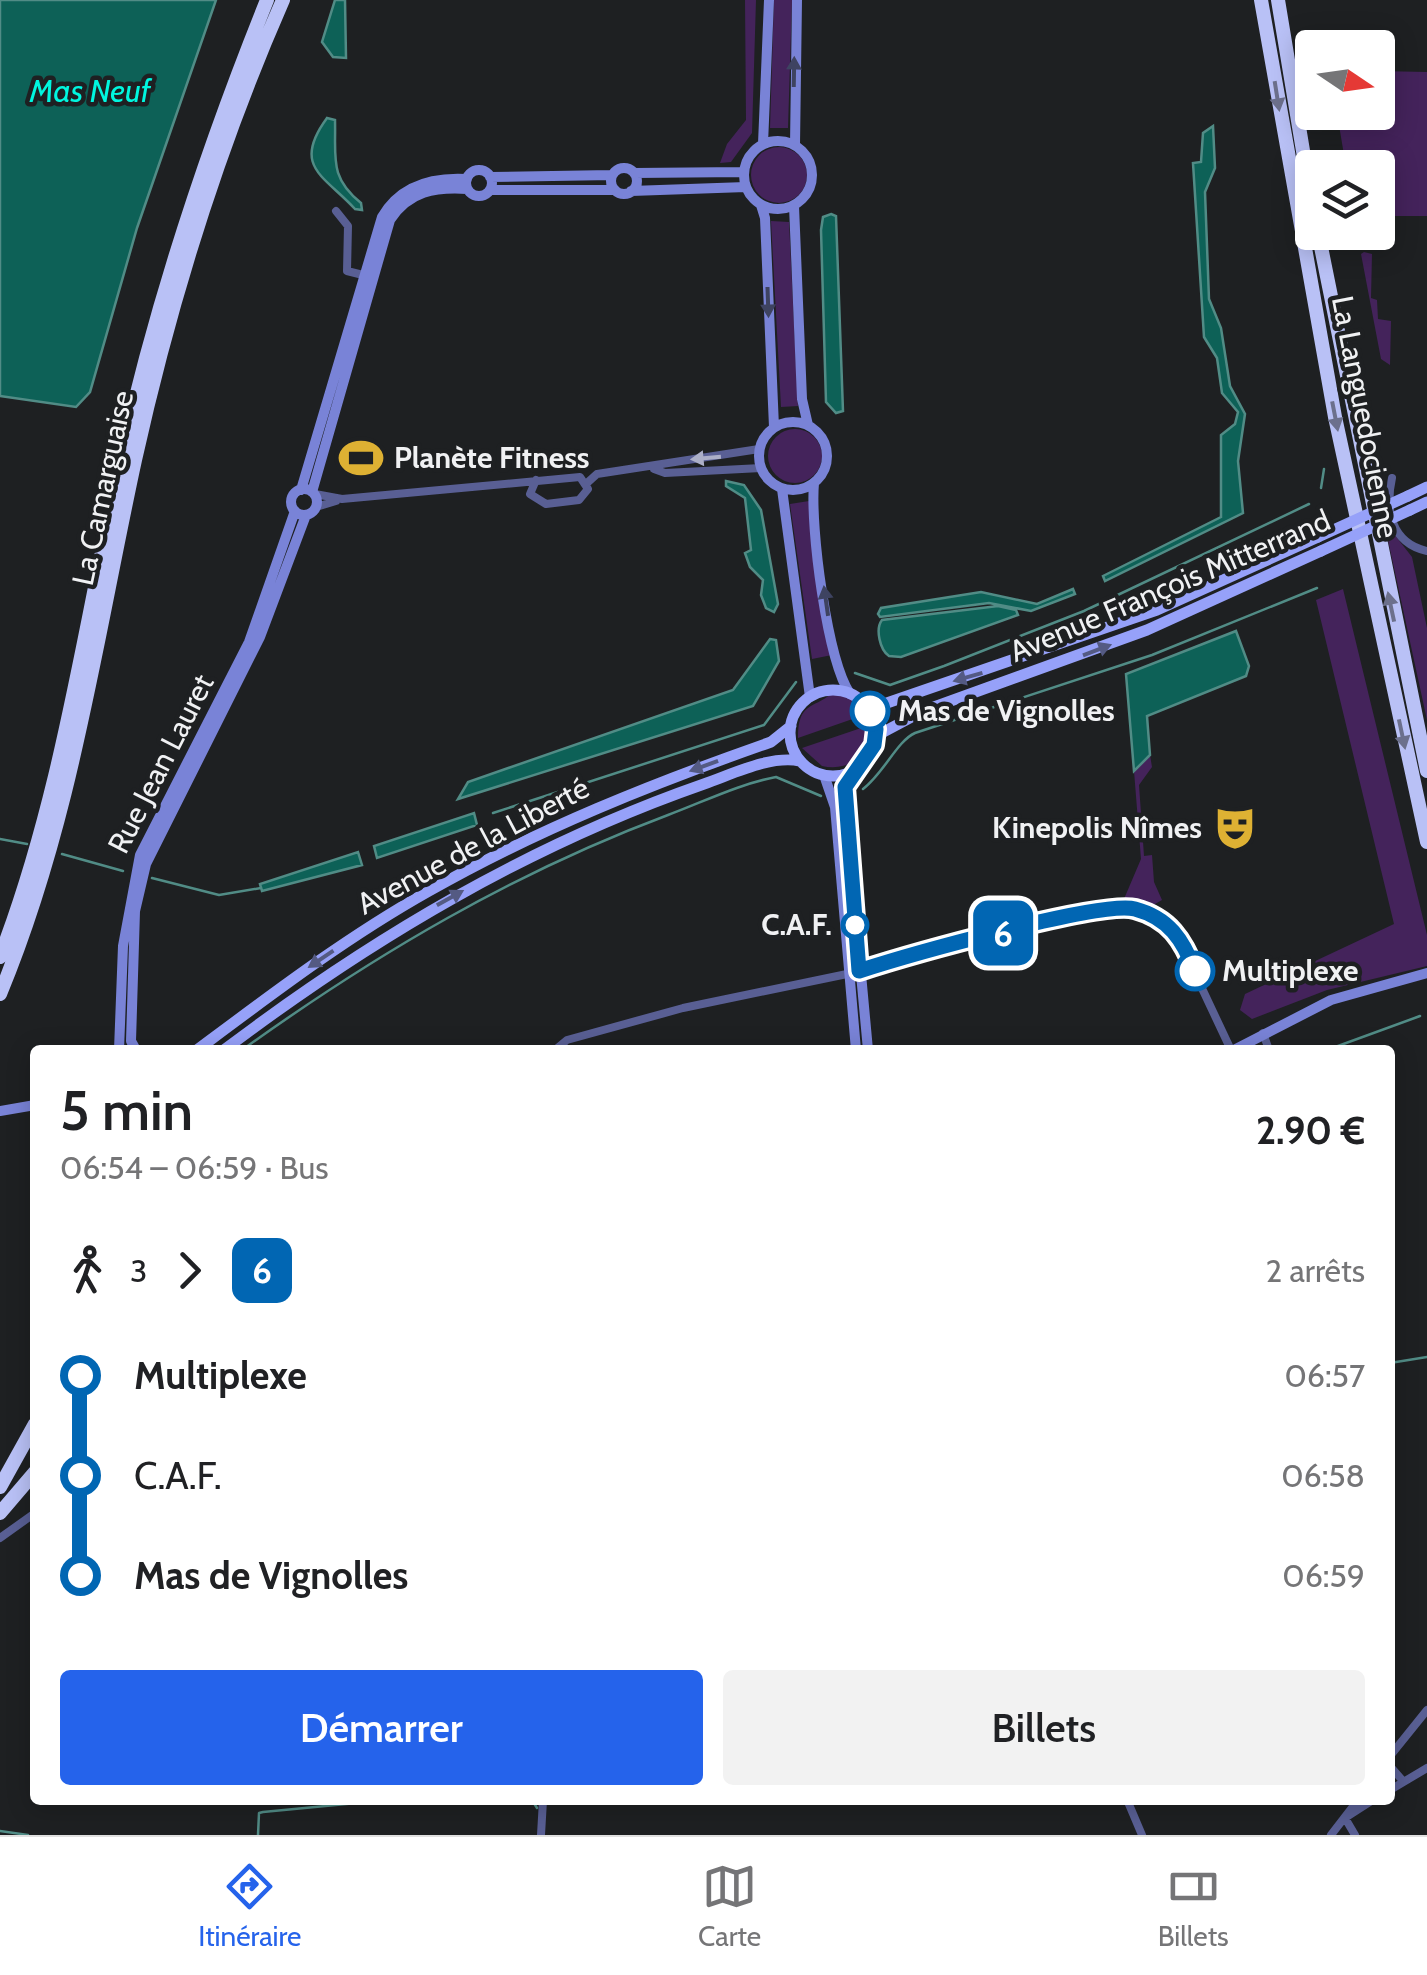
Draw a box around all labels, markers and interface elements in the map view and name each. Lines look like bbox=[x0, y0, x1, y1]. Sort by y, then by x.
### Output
north arrow bbox=[1295, 30, 1395, 130]
map controls bbox=[1295, 30, 1395, 250]
one-way arrow bbox=[786, 56, 802, 88]
water label: Mas Neuf bbox=[29, 71, 153, 110]
one-way arrow bbox=[1270, 81, 1285, 113]
button: layers bbox=[1295, 150, 1395, 250]
one-way arrow bbox=[760, 286, 776, 318]
street label: La Languedocienne bbox=[1324, 293, 1407, 541]
street label: La Camarguaise bbox=[64, 387, 141, 589]
one-way arrow bbox=[1328, 401, 1343, 432]
sports icon: Planète Fitness bbox=[337, 434, 385, 482]
place label: Planète Fitness bbox=[394, 439, 590, 476]
one-way arrow bbox=[690, 450, 722, 466]
street label: Avenue François Mitterrand bbox=[1004, 501, 1336, 670]
one-way arrow bbox=[818, 584, 834, 616]
one-way arrow bbox=[1383, 591, 1398, 622]
one-way arrow bbox=[1082, 642, 1112, 658]
street label: Rue Jean Lauret bbox=[100, 668, 221, 859]
one-way arrow bbox=[952, 670, 983, 686]
marker: Mas de Vignolles bbox=[851, 692, 889, 730]
place label: Mas de Vignolles bbox=[898, 692, 1115, 729]
one-way arrow bbox=[1395, 719, 1410, 750]
one-way arrow bbox=[689, 759, 719, 774]
street label: Avenue de la Liberté bbox=[351, 769, 595, 922]
theatre icon: Kinepolis Nîmes bbox=[1211, 804, 1259, 852]
place label: Kinepolis Nîmes bbox=[992, 809, 1202, 846]
one-way arrow bbox=[435, 890, 464, 907]
line badge: 6 bbox=[970, 900, 1036, 966]
place label: C.A.F. bbox=[761, 906, 832, 943]
marker: C.A.F. bbox=[842, 912, 868, 938]
text: 6 bbox=[993, 912, 1013, 955]
one-way arrow bbox=[308, 949, 335, 967]
marker: Multiplexe bbox=[1176, 952, 1214, 990]
place label: Multiplexe bbox=[1222, 952, 1358, 989]
text: 5 min bbox=[60, 1077, 193, 1144]
text: 2.90 € bbox=[1256, 1107, 1365, 1154]
text: 06:54 – 06:59 · Bus bbox=[60, 1148, 328, 1187]
icon: walk bbox=[60, 1243, 115, 1298]
icon: forward bbox=[162, 1243, 217, 1298]
text: 6 bbox=[252, 1249, 272, 1292]
text: 3 bbox=[130, 1251, 147, 1290]
text: 2 arrêts bbox=[1265, 1251, 1365, 1290]
text: Multiplexe bbox=[134, 1352, 307, 1399]
text: 06:57 bbox=[1284, 1356, 1365, 1395]
text: C.A.F. bbox=[134, 1452, 222, 1499]
text: 06:58 bbox=[1281, 1456, 1365, 1495]
text: Mas de Vignolles bbox=[134, 1552, 408, 1599]
text: 06:59 bbox=[1282, 1556, 1365, 1595]
button: Démarrer bbox=[60, 1670, 703, 1785]
button: Billets bbox=[723, 1670, 1365, 1785]
tab: Itinéraire bbox=[198, 1859, 301, 1953]
tab: Carte bbox=[698, 1859, 761, 1953]
tab: Billets bbox=[1158, 1859, 1229, 1953]

